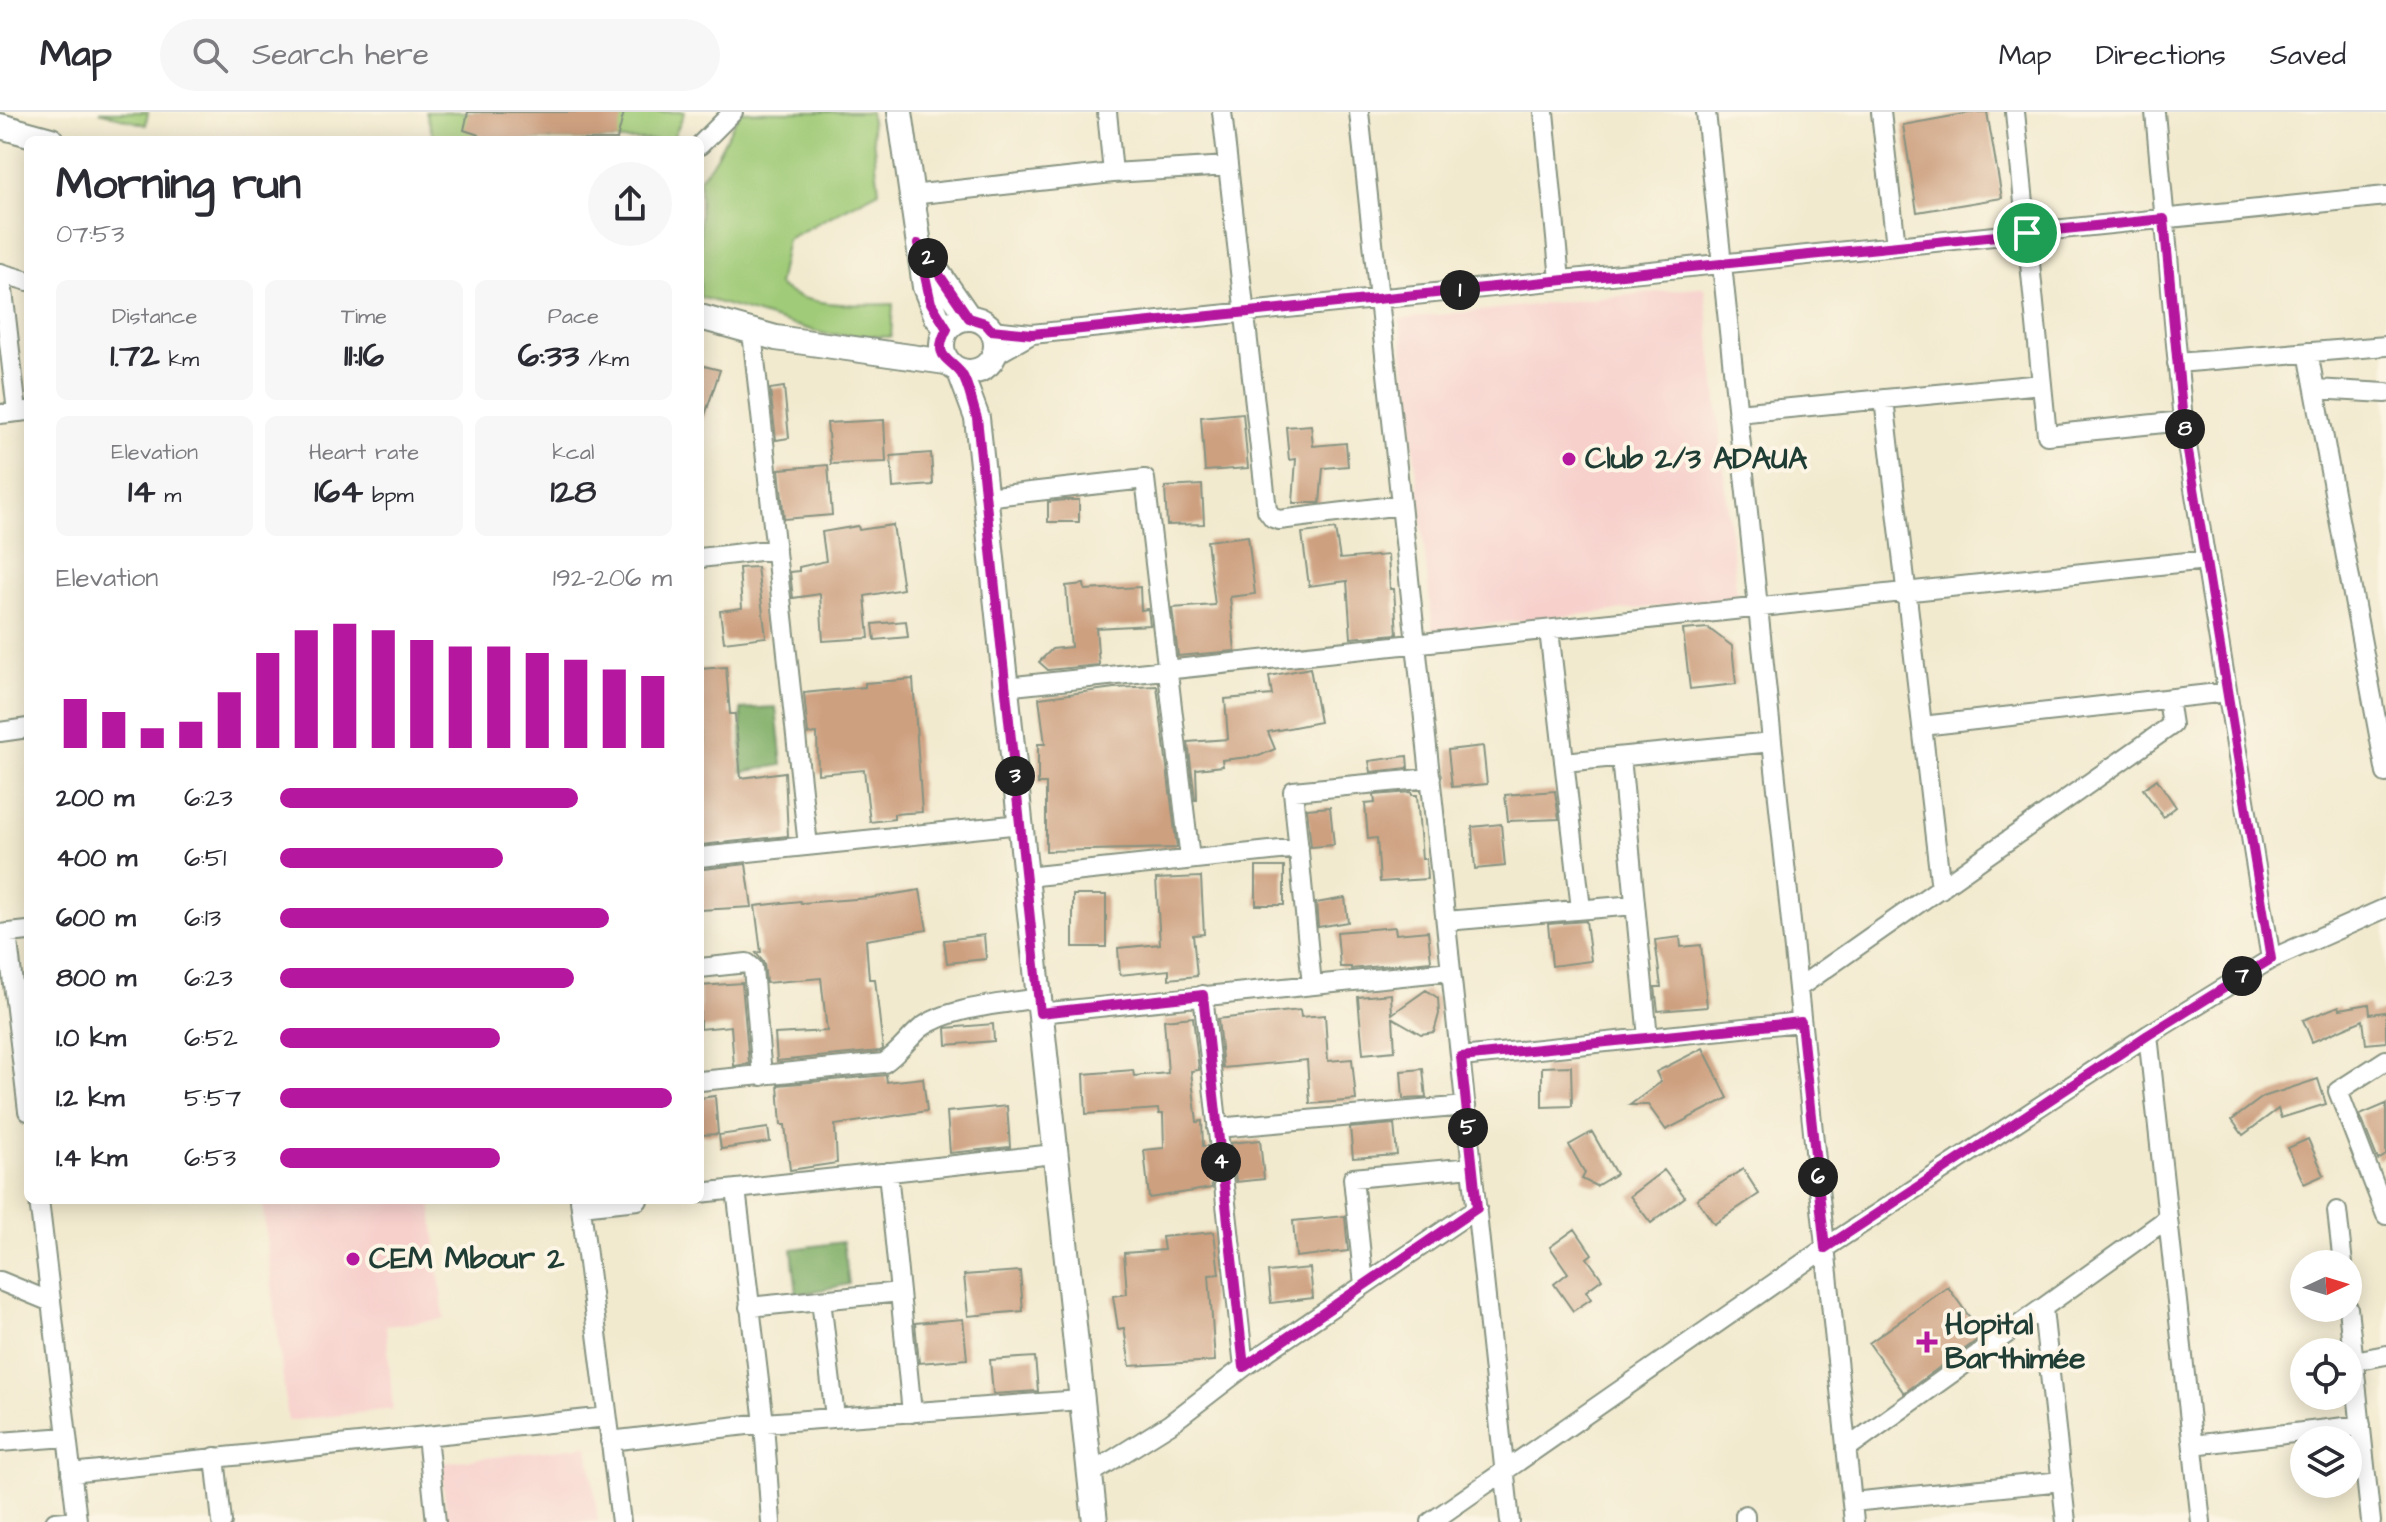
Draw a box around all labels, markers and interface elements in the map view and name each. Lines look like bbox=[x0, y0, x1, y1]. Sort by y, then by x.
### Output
search box bbox=[160, 19, 720, 91]
text: Map bbox=[40, 29, 112, 81]
icon: search bbox=[188, 33, 232, 77]
text: Search here bbox=[252, 34, 429, 76]
text: Map bbox=[1999, 36, 2052, 75]
text: Directions bbox=[2096, 36, 2226, 75]
text: Saved bbox=[2270, 36, 2346, 75]
text: Morning run bbox=[56, 155, 301, 216]
button: share bbox=[588, 162, 672, 246]
pin bbox=[1993, 199, 2061, 267]
icon: arrive bbox=[2005, 211, 2049, 255]
text: 07:53 bbox=[56, 216, 124, 252]
pin: 2 bbox=[908, 238, 948, 278]
text: 2 bbox=[922, 242, 934, 273]
pin: 1 bbox=[1440, 270, 1480, 310]
text: 1 bbox=[1459, 274, 1461, 305]
text: Distance bbox=[112, 301, 197, 332]
text: Time bbox=[341, 301, 387, 332]
text: Pace bbox=[548, 301, 599, 332]
text: 1.72 bbox=[110, 332, 160, 380]
text: 11:16 bbox=[344, 332, 384, 380]
text: 6:33 bbox=[518, 332, 579, 380]
text: km bbox=[160, 344, 199, 375]
text: /km bbox=[579, 344, 629, 375]
pin: 8 bbox=[2165, 409, 2205, 449]
text: 8 bbox=[2178, 413, 2192, 444]
text: Elevation bbox=[111, 437, 198, 468]
text: Heart rate bbox=[309, 437, 419, 468]
text: kcal bbox=[552, 437, 594, 468]
place label: Club 2/3 ADAUA bbox=[1585, 438, 1808, 480]
marker: Club 2/3 ADAUA bbox=[1560, 450, 1578, 468]
text: 14 bbox=[128, 468, 155, 516]
text: 164 bbox=[314, 468, 363, 516]
text: 128 bbox=[550, 468, 596, 516]
text: m bbox=[155, 480, 181, 511]
text: bpm bbox=[363, 480, 414, 511]
text: Elevation bbox=[56, 560, 158, 596]
text: 192–206 m bbox=[553, 560, 672, 596]
pin: 3 bbox=[995, 756, 1035, 796]
text: 3 bbox=[1009, 760, 1021, 791]
text: 200 m bbox=[56, 780, 134, 816]
text: 6:23 bbox=[184, 780, 233, 816]
text: 400 m bbox=[56, 840, 137, 876]
text: 6:51 bbox=[184, 840, 226, 876]
text: 600 m bbox=[56, 900, 136, 936]
text: 6:13 bbox=[184, 900, 221, 936]
pin: 7 bbox=[2222, 956, 2262, 996]
text: 800 m bbox=[56, 960, 136, 996]
text: 6:23 bbox=[184, 960, 233, 996]
text: 7 bbox=[2235, 960, 2249, 991]
text: 1.0 km bbox=[56, 1020, 126, 1056]
text: 6:52 bbox=[184, 1020, 238, 1056]
text: 1.2 km bbox=[56, 1080, 124, 1116]
text: 5:57 bbox=[184, 1080, 241, 1116]
pin: 5 bbox=[1448, 1108, 1488, 1148]
text: 5 bbox=[1460, 1112, 1476, 1143]
text: 1.4 km bbox=[56, 1140, 127, 1176]
text: 6:53 bbox=[184, 1140, 236, 1176]
pin: 4 bbox=[1201, 1142, 1241, 1182]
text: 4 bbox=[1214, 1146, 1228, 1177]
pin: 6 bbox=[1798, 1157, 1838, 1197]
text: 6 bbox=[1811, 1161, 1825, 1192]
place label: CEM Mbour 2 bbox=[369, 1238, 565, 1280]
marker: CEM Mbour 2 bbox=[344, 1250, 362, 1268]
north arrow bbox=[2290, 1250, 2362, 1322]
map controls bbox=[2290, 1250, 2362, 1498]
place label: Hopital Barthimée bbox=[1945, 1304, 2085, 1380]
marker: Hopital Barthimée bbox=[1916, 1331, 1938, 1353]
button: locate bbox=[2290, 1338, 2362, 1410]
button: layers bbox=[2290, 1426, 2362, 1498]

